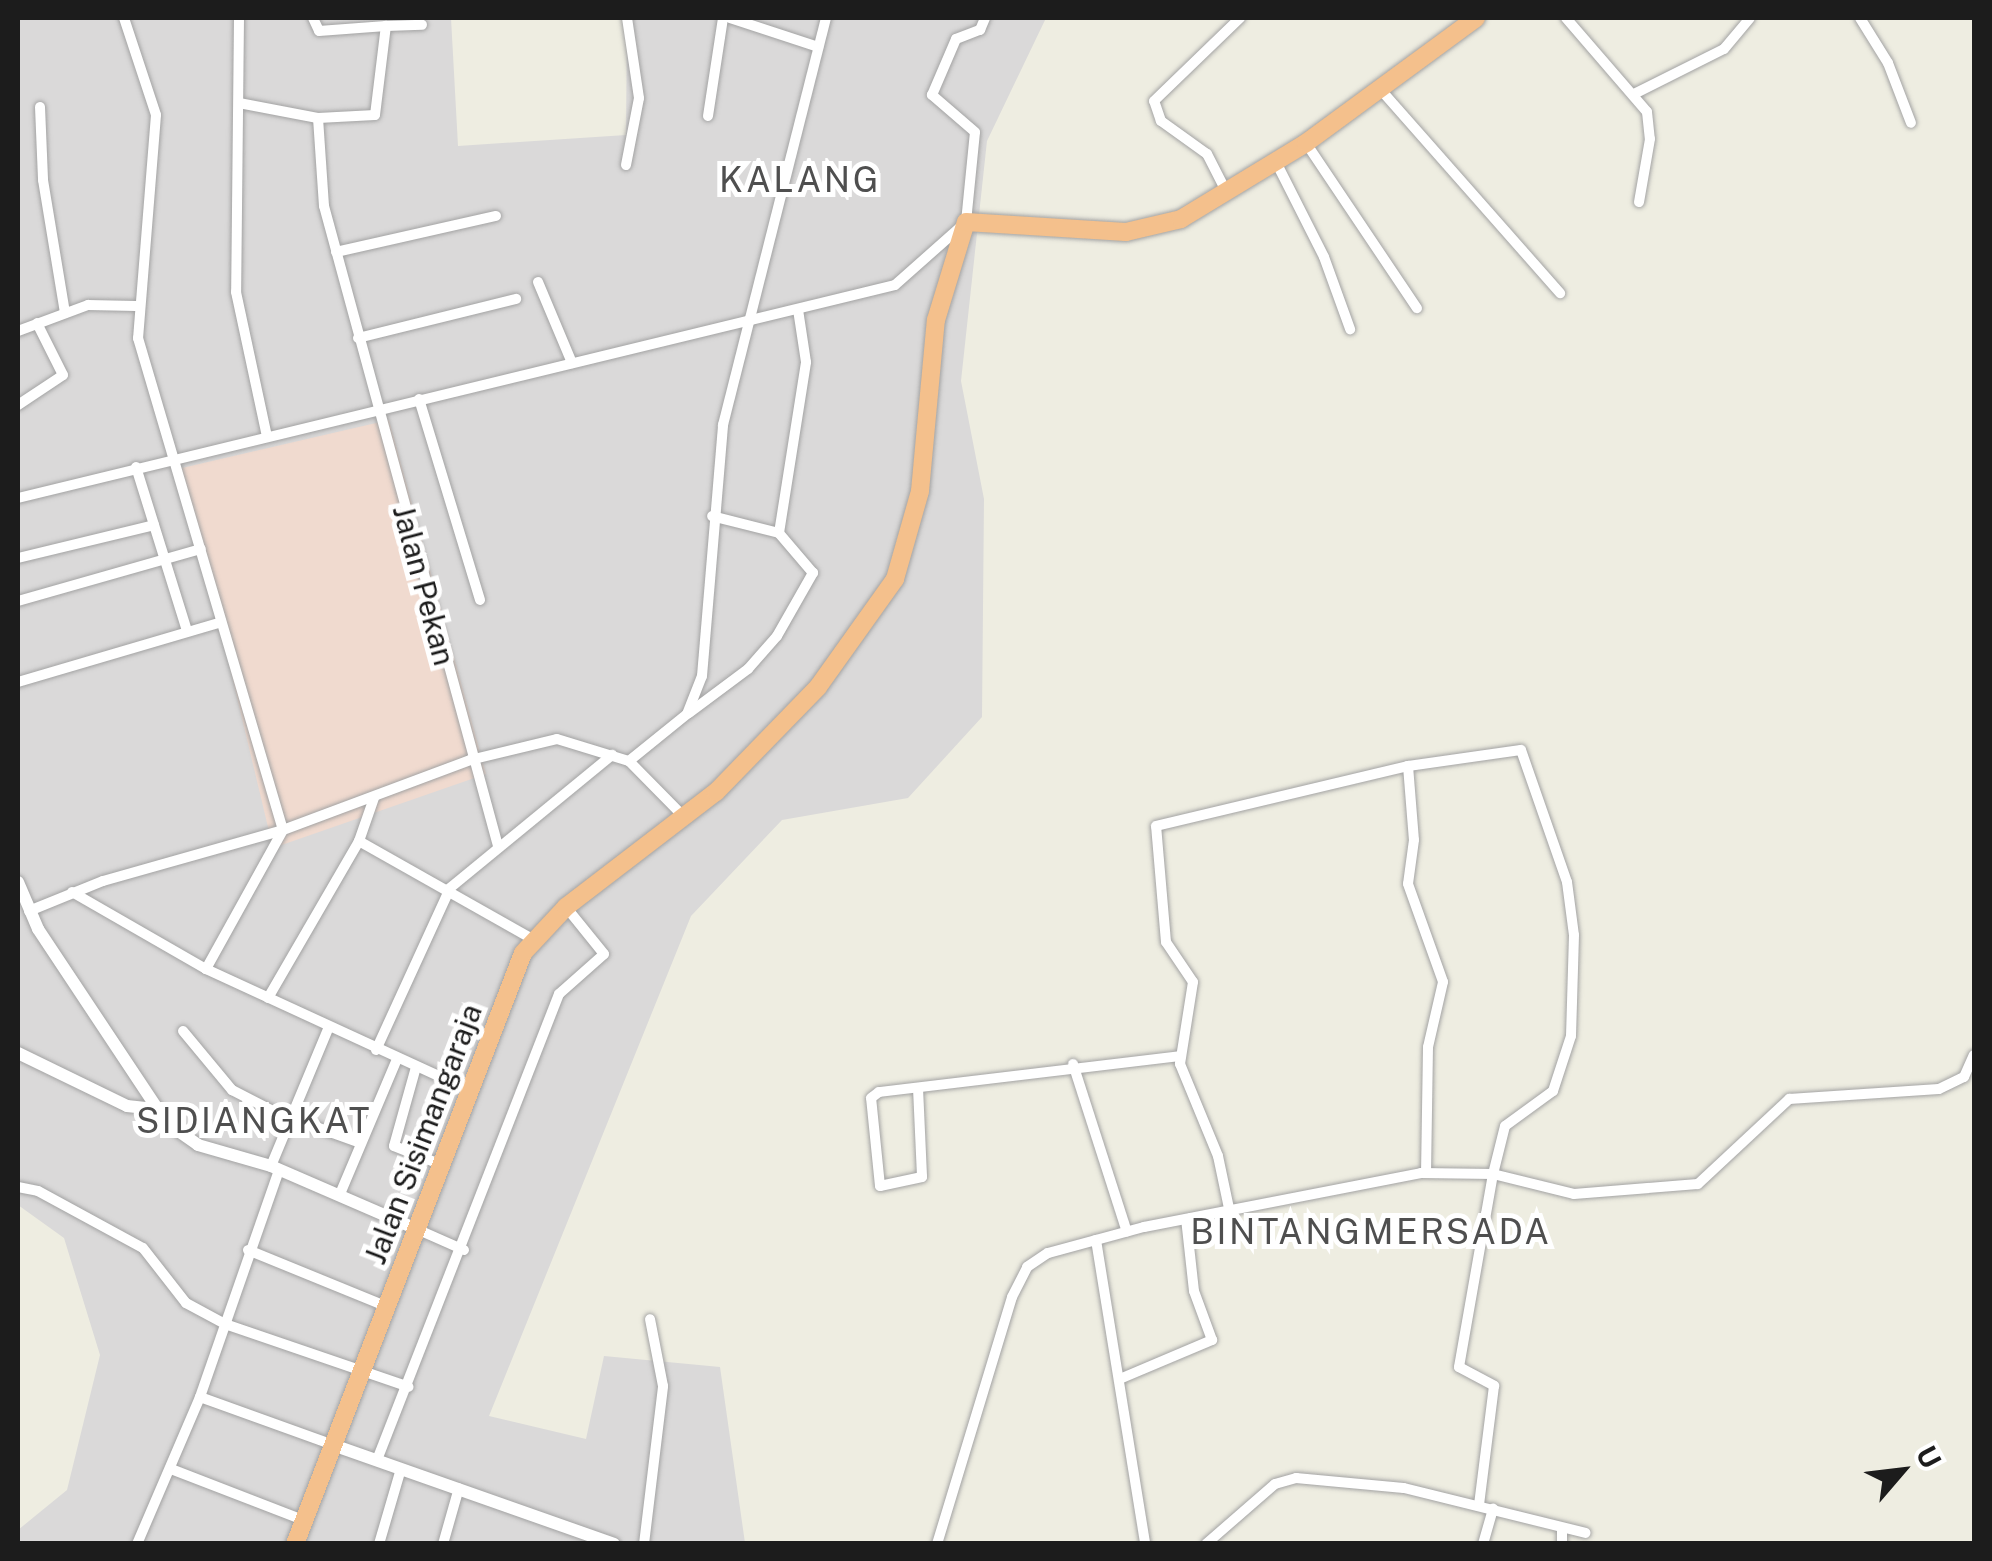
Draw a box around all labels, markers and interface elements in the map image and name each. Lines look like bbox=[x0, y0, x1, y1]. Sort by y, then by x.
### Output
district label: KALANG bbox=[719, 159, 881, 201]
street label: Jalan Pekan bbox=[385, 501, 463, 669]
street label: Jalan Sisimangaraja bbox=[357, 999, 489, 1269]
district label: SIDIANGKAT bbox=[136, 1100, 372, 1142]
district label: BINTANGMERSADA bbox=[1190, 1211, 1552, 1253]
north arrow bbox=[1852, 1421, 1952, 1521]
text: U bbox=[1910, 1440, 1948, 1473]

